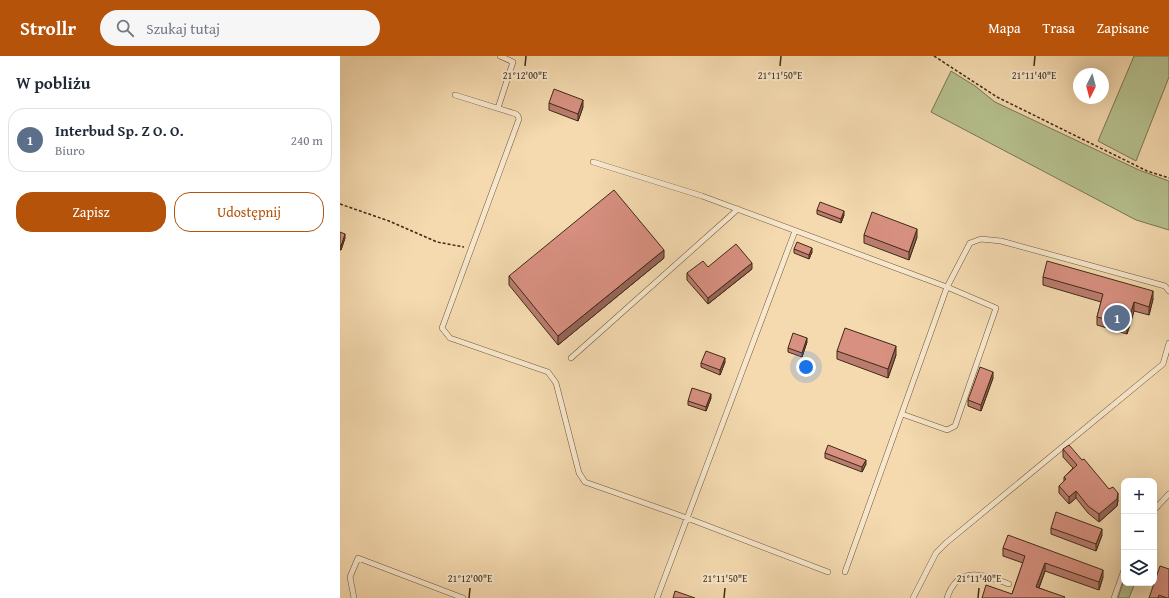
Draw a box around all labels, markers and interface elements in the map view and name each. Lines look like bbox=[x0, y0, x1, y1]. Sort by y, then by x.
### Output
search box bbox=[100, 10, 380, 46]
text: Strollr bbox=[20, 14, 76, 42]
icon: search bbox=[114, 17, 136, 39]
text: Szukaj tutaj bbox=[146, 18, 220, 39]
text: Mapa bbox=[988, 18, 1021, 38]
text: Trasa bbox=[1043, 18, 1075, 38]
text: Zapisane bbox=[1097, 18, 1149, 38]
text: 21°12'00"E bbox=[503, 68, 547, 83]
text: 21°11'50"E bbox=[758, 68, 802, 83]
text: 21°11'40"E bbox=[1012, 68, 1056, 83]
north arrow bbox=[1073, 68, 1109, 104]
text: W pobliżu bbox=[16, 70, 91, 95]
text: Interbud Sp. Z O. O. bbox=[55, 120, 184, 141]
text: 1 bbox=[27, 131, 33, 150]
text: 240 m bbox=[291, 131, 323, 150]
text: Biuro bbox=[55, 141, 85, 160]
button: Zapisz bbox=[16, 192, 166, 232]
button: Udostępnij bbox=[174, 192, 324, 232]
pin: 1 bbox=[1104, 303, 1130, 333]
your location bbox=[796, 357, 816, 377]
map controls bbox=[1121, 478, 1157, 586]
button: + bbox=[1121, 478, 1157, 514]
button: − bbox=[1121, 514, 1157, 550]
button: layers bbox=[1121, 550, 1157, 586]
text: 21°12'00"E bbox=[448, 571, 492, 586]
text: 21°11'50"E bbox=[703, 571, 747, 586]
text: 21°11'40"E bbox=[957, 571, 1001, 586]

